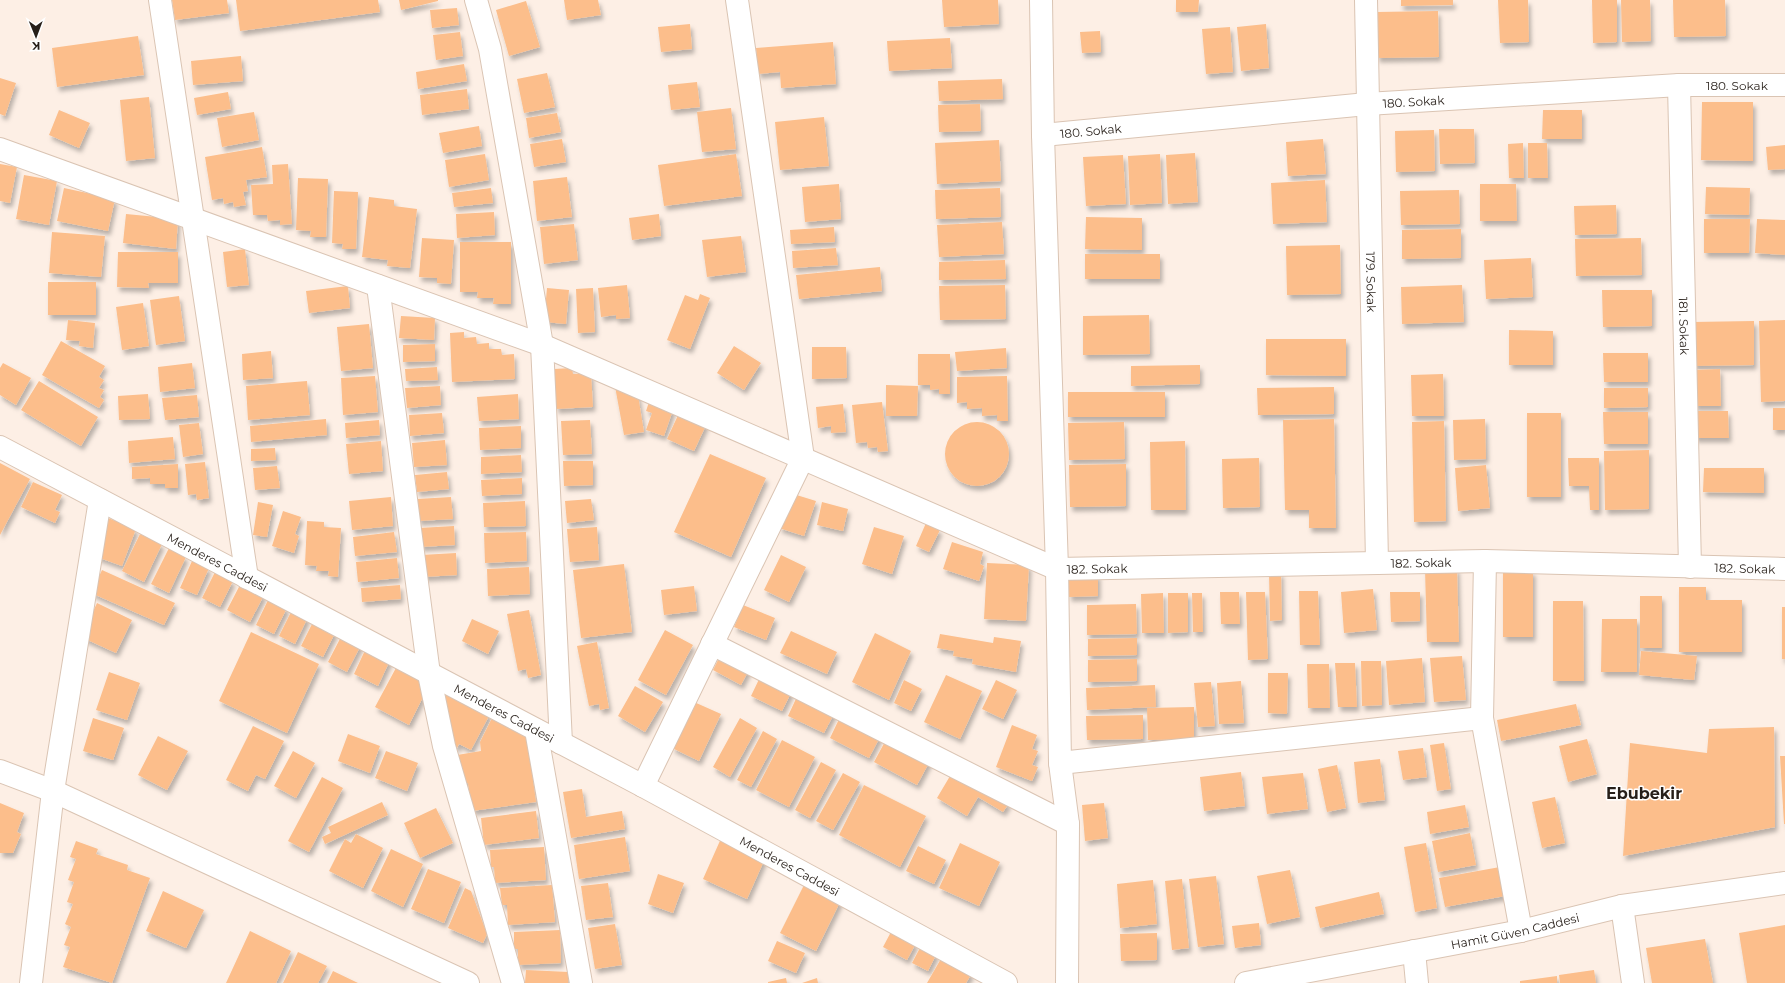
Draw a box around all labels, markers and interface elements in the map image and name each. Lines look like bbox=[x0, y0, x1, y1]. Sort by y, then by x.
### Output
north arrow bbox=[16, 16, 56, 56]
text: K bbox=[31, 39, 40, 53]
street label: 180. Sokak bbox=[1706, 78, 1769, 93]
street label: 180. Sokak bbox=[1382, 92, 1446, 111]
street label: 180. Sokak bbox=[1059, 120, 1123, 141]
street label: 179. Sokak bbox=[1363, 252, 1380, 313]
street label: 181. Sokak bbox=[1676, 297, 1693, 356]
street label: Menderes Caddesi bbox=[165, 529, 270, 594]
street label: 182. Sokak bbox=[1390, 554, 1452, 570]
street label: 182. Sokak bbox=[1066, 560, 1128, 576]
street label: 182. Sokak bbox=[1714, 560, 1776, 576]
street label: Menderes Caddesi bbox=[451, 680, 557, 745]
district label: Ebubekir bbox=[1606, 784, 1682, 803]
street label: Menderes Caddesi bbox=[737, 833, 842, 899]
street label: Hamit Güven Caddesi bbox=[1449, 909, 1581, 952]

